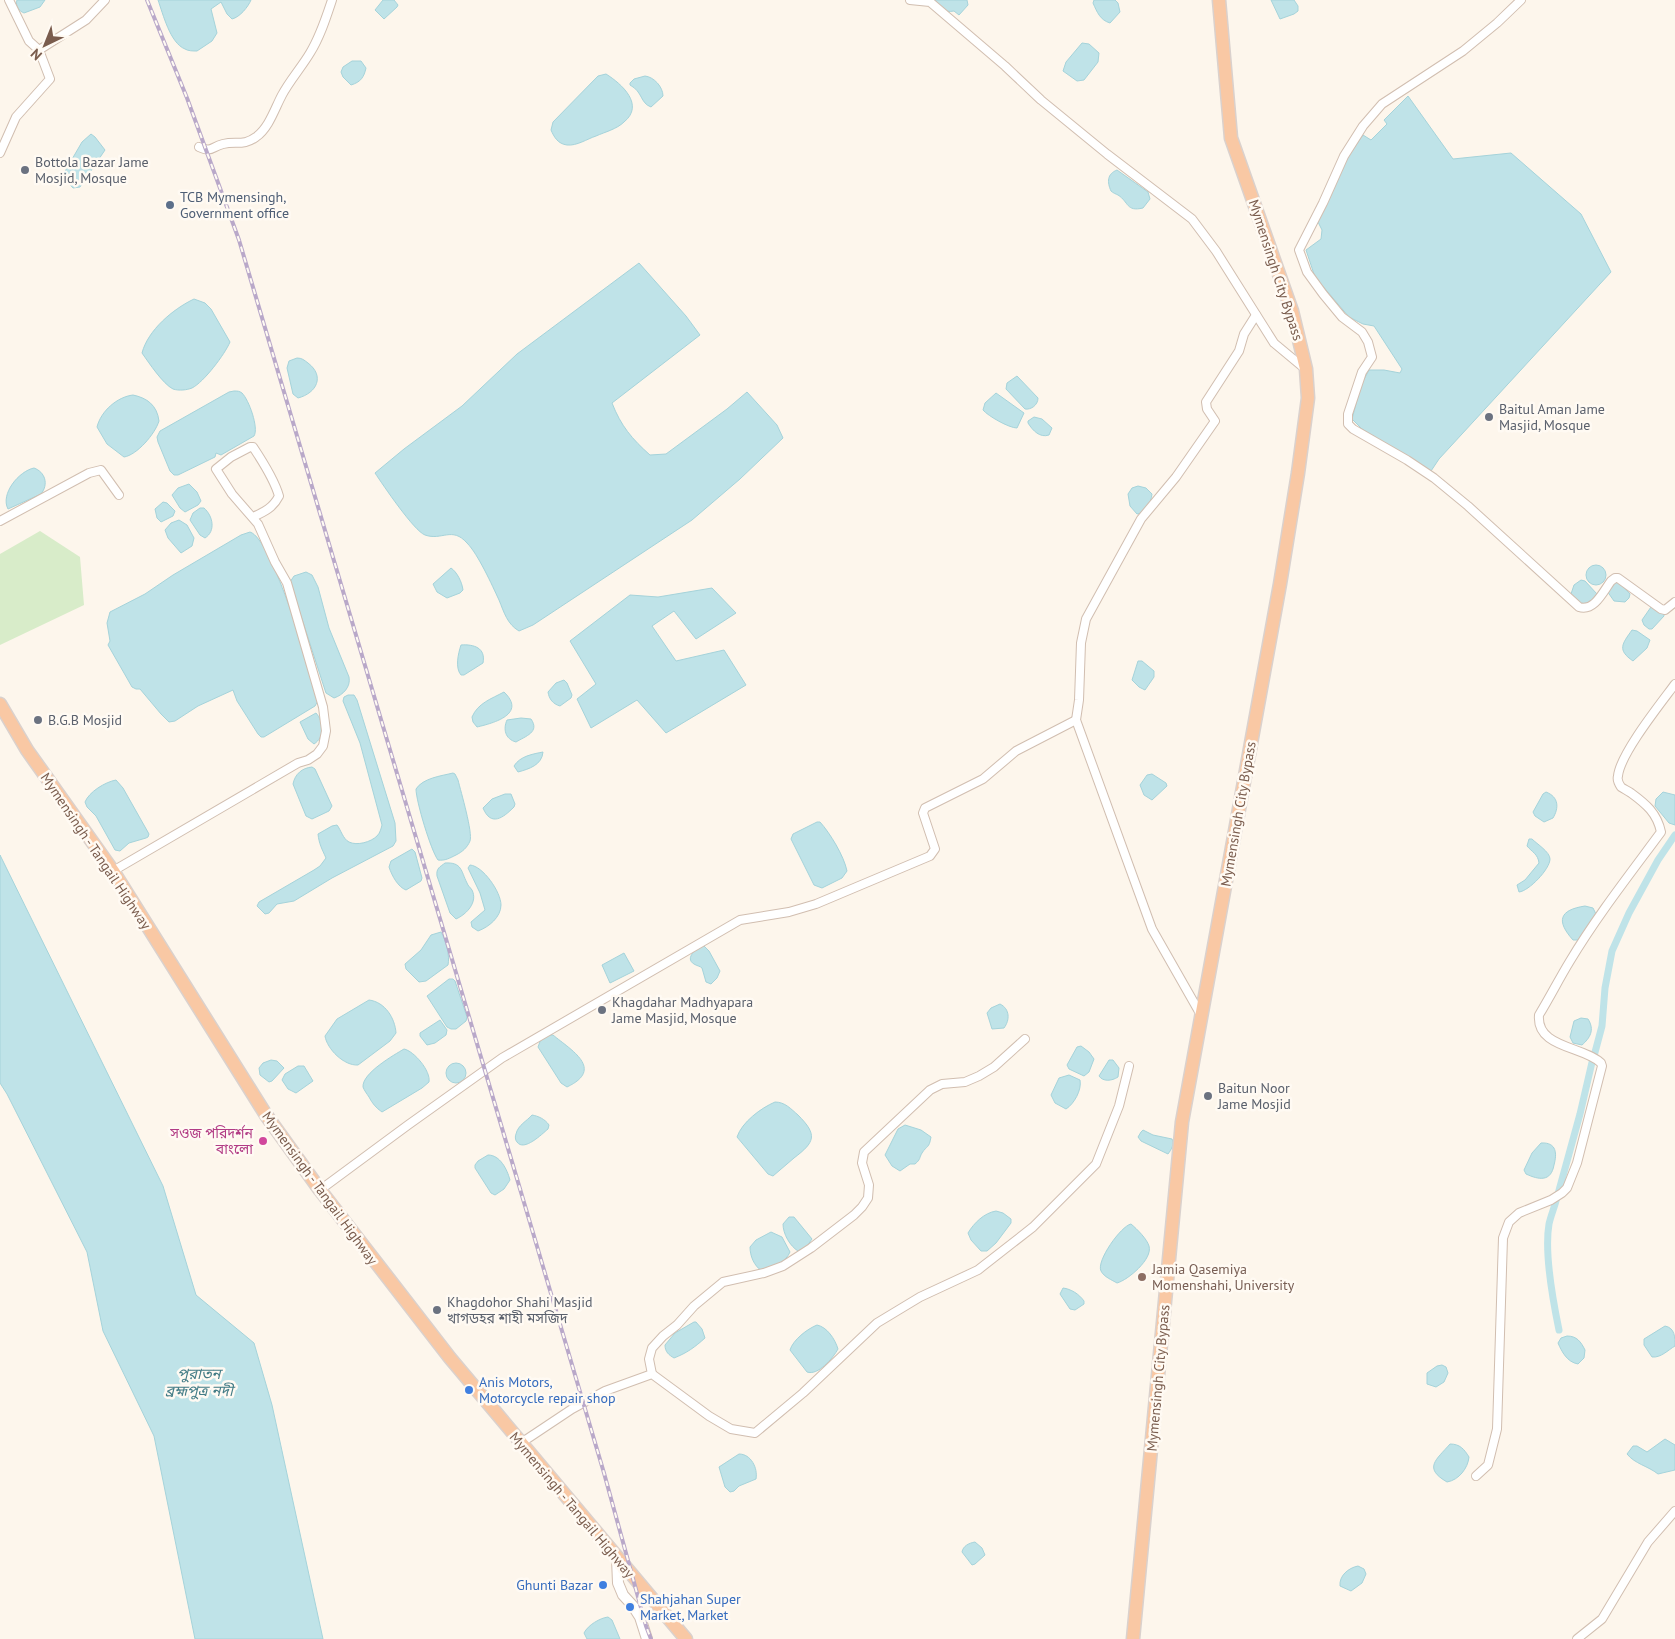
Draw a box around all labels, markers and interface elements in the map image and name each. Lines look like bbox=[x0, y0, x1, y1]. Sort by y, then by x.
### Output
north arrow bbox=[20, 20, 70, 70]
text: N bbox=[27, 45, 46, 64]
place label: Bottola Bazar Jame Mosjid, Mosque bbox=[35, 153, 149, 187]
marker: Bottola Bazar Jame Mosjid, Mosque bbox=[19, 164, 31, 176]
place label: TCB Mymensingh, Government office bbox=[180, 188, 289, 222]
street label: Mymensingh City Bypass bbox=[1245, 197, 1307, 343]
marker: TCB Mymensingh, Government office bbox=[164, 199, 176, 211]
place label: Baitul Aman Jame Masjid, Mosque bbox=[1499, 400, 1605, 434]
marker: Baitul Aman Jame Masjid, Mosque bbox=[1483, 411, 1495, 423]
place label: B.G.B Mosjid bbox=[48, 711, 122, 729]
marker: B.G.B Mosjid bbox=[32, 714, 44, 726]
street label: Mymensingh City Bypass bbox=[1216, 740, 1260, 888]
street label: Mymensingh - Tangail Highway bbox=[37, 769, 155, 933]
place label: Khagdahar Madhyapara Jame Masjid, Mosque bbox=[611, 993, 753, 1027]
marker: Khagdahar Madhyapara Jame Masjid, Mosque bbox=[596, 1004, 608, 1016]
place label: Baitun Noor Jame Mosjid bbox=[1217, 1079, 1291, 1113]
marker: Baitun Noor Jame Mosjid bbox=[1202, 1090, 1214, 1102]
street label: Mymensingh - Tangail Highway bbox=[258, 1108, 382, 1269]
place label: সওজ পরিদর্শন বাংলো bbox=[169, 1124, 254, 1158]
marker: সওজ পরিদর্শন বাংলো bbox=[257, 1135, 269, 1147]
place label: Jamia Qasemiya Momenshahi, University bbox=[1151, 1260, 1295, 1294]
marker: Jamia Qasemiya Momenshahi, University bbox=[1136, 1271, 1148, 1283]
place label: Khagdohor Shahi Masjid খাগডহর শাহী মসজিদ bbox=[447, 1293, 592, 1327]
marker: Khagdohor Shahi Masjid খাগডহর শাহী মসজিদ bbox=[431, 1304, 443, 1316]
street label: Mymensingh City Bypass bbox=[1143, 1304, 1173, 1452]
water label: পুরাতন ব্রহ্মপুত্র নদী bbox=[165, 1364, 236, 1400]
place label: Anis Motors, Motorcycle repair shop bbox=[479, 1373, 615, 1407]
marker: Anis Motors, Motorcycle repair shop bbox=[463, 1384, 475, 1396]
street label: Mymensingh - Tangail Highway bbox=[506, 1428, 639, 1582]
place label: Ghunti Bazar bbox=[516, 1576, 593, 1594]
marker: Ghunti Bazar bbox=[597, 1579, 609, 1591]
place label: Shahjahan Super Market, Market bbox=[640, 1590, 741, 1624]
marker: Shahjahan Super Market, Market bbox=[624, 1601, 636, 1613]

